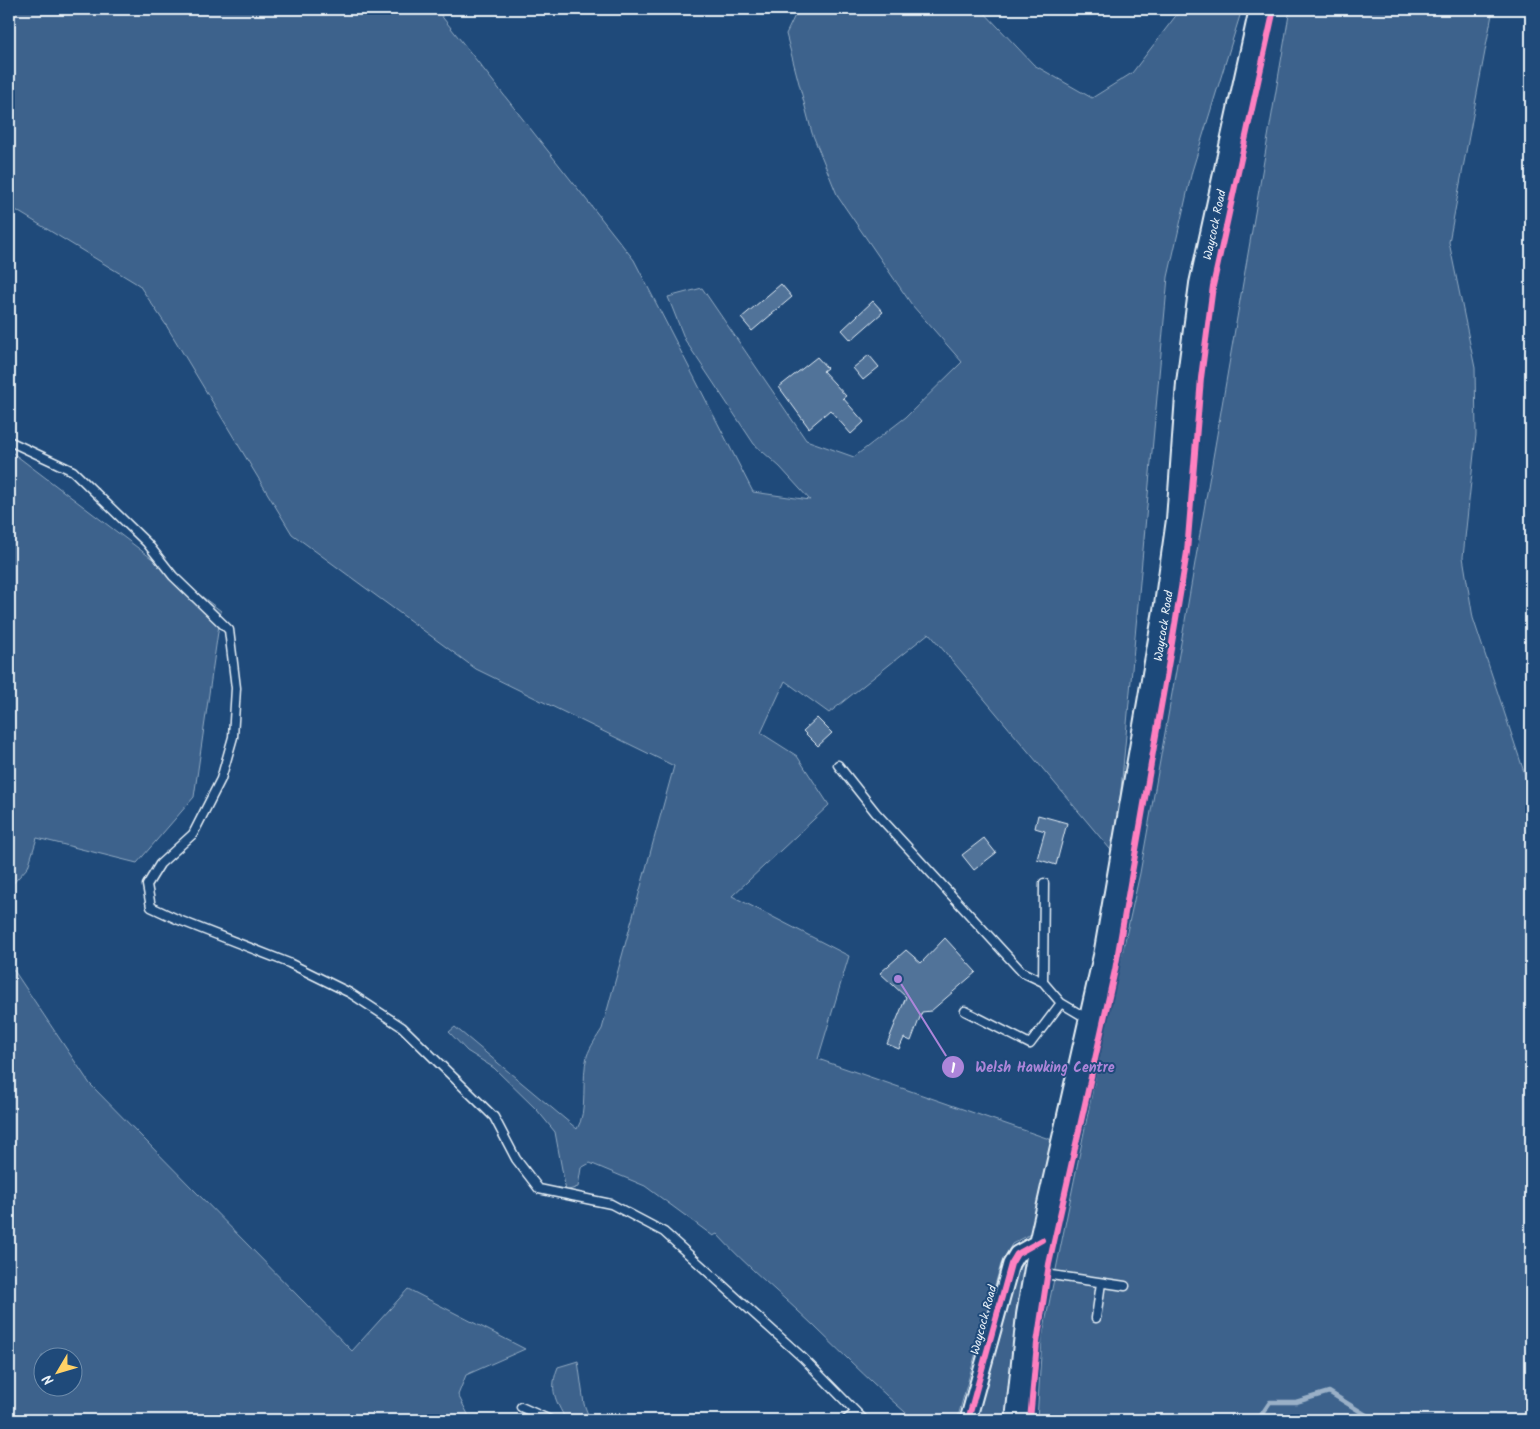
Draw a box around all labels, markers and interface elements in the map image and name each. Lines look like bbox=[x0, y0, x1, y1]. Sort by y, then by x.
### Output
street label: Waycock Road bbox=[1198, 187, 1232, 262]
street label: Waycock Road bbox=[1149, 588, 1179, 663]
callout: Welsh Hawking Centre bbox=[941, 1053, 1125, 1082]
text: 1 bbox=[951, 1057, 956, 1081]
text: Welsh Hawking Centre bbox=[975, 1057, 1115, 1079]
street label: Waycock Road bbox=[966, 1282, 1003, 1357]
north arrow bbox=[32, 1346, 82, 1396]
text: N bbox=[37, 1369, 60, 1390]

